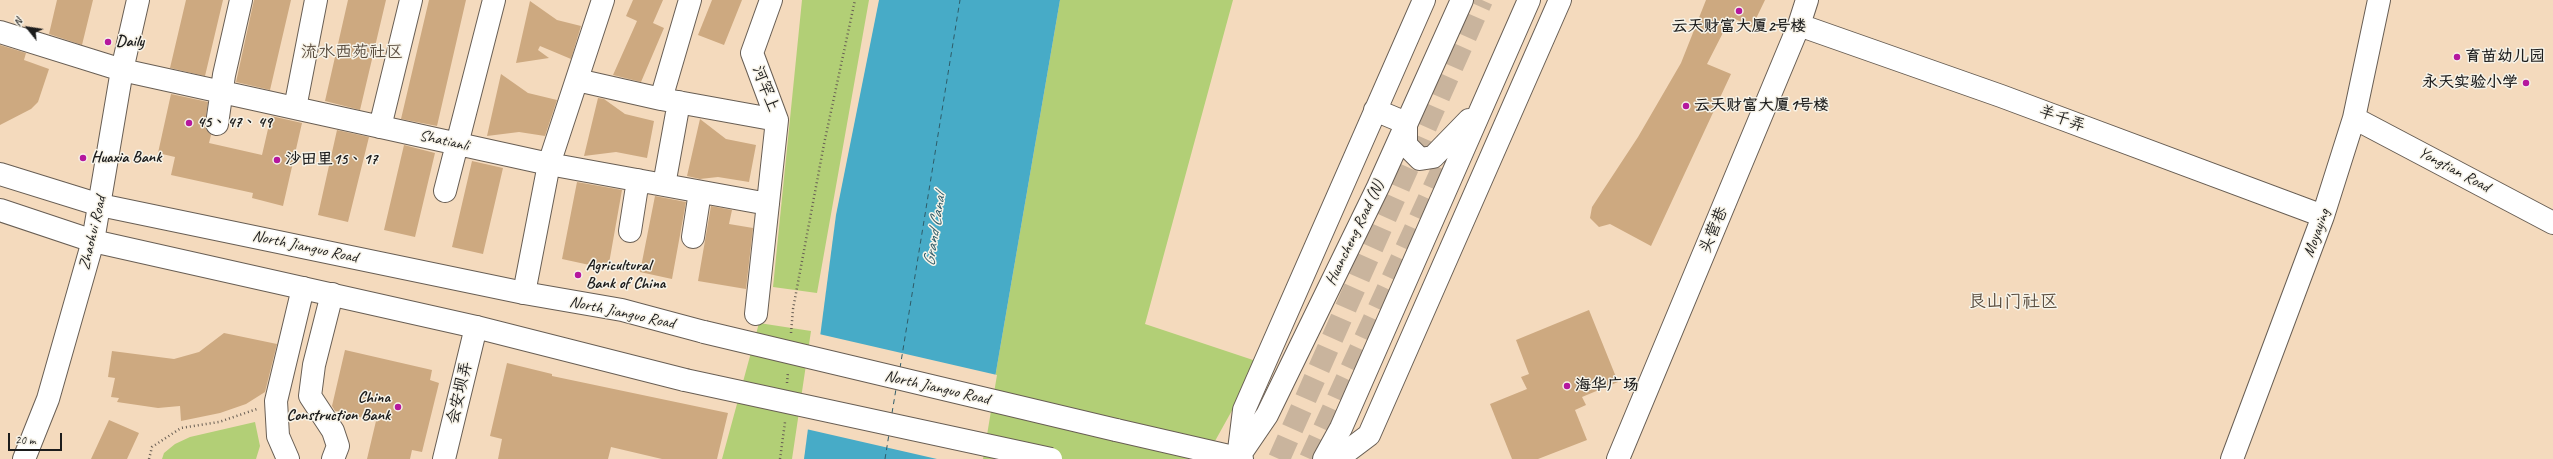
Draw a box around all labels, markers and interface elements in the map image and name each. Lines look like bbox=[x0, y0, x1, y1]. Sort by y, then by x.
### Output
marker: 云天财富大厦2号楼 bbox=[1734, 6, 1744, 16]
north arrow bbox=[8, 8, 48, 48]
text: N bbox=[10, 16, 25, 28]
place label: 云天财富大厦2号楼 bbox=[1671, 17, 1807, 37]
place label: Daily bbox=[116, 32, 144, 52]
marker: Daily bbox=[103, 37, 113, 47]
district label: 流水西苑社区 bbox=[301, 43, 403, 63]
place label: 育苗幼儿园 bbox=[2465, 47, 2545, 67]
marker: 育苗幼儿园 bbox=[2452, 52, 2462, 62]
street label: 河罕上 bbox=[747, 63, 783, 115]
place label: 永天实验小学 bbox=[2422, 73, 2518, 93]
marker: 永天实验小学 bbox=[2521, 78, 2531, 88]
place label: 云天财富大厦1号楼 bbox=[1694, 96, 1829, 116]
marker: 云天财富大厦1号楼 bbox=[1681, 101, 1691, 111]
street label: 羊千弄 bbox=[2036, 102, 2088, 136]
place label: 45、47、49 bbox=[197, 113, 272, 133]
marker: 45、47、49 bbox=[184, 118, 194, 128]
street label: Shatianli bbox=[417, 126, 471, 156]
street label: Yongtian Road bbox=[2415, 143, 2493, 197]
place label: Huaxia Bank bbox=[91, 148, 161, 168]
place label: 沙田里15、17 bbox=[285, 150, 377, 170]
marker: Huaxia Bank bbox=[78, 153, 88, 163]
marker: 沙田里15、17 bbox=[272, 155, 282, 165]
street label: Huancheng Road (N) bbox=[1321, 177, 1389, 289]
water label: Grand Canal bbox=[919, 192, 951, 268]
street label: Zhaohui Road bbox=[75, 194, 111, 272]
street label: 头营巷 bbox=[1696, 204, 1732, 256]
street label: Moyaying bbox=[2299, 206, 2335, 260]
street label: North Jianguo Road bbox=[251, 226, 359, 268]
place label: Agricultural Bank of China bbox=[586, 256, 665, 294]
marker: Agricultural Bank of China bbox=[573, 270, 583, 280]
district label: 艮山门社区 bbox=[1968, 291, 2058, 313]
street label: North Jianguo Road bbox=[568, 292, 676, 334]
street label: 会安坝弄 bbox=[443, 360, 477, 426]
street label: North Jianguo Road bbox=[883, 367, 991, 409]
place label: 海华广场 bbox=[1575, 376, 1639, 396]
marker: 海华广场 bbox=[1562, 381, 1572, 391]
place label: China Construction Bank bbox=[287, 388, 390, 426]
marker: China Construction Bank bbox=[393, 402, 403, 412]
scale bar bbox=[10, 425, 64, 451]
text: 20 m bbox=[15, 432, 35, 448]

